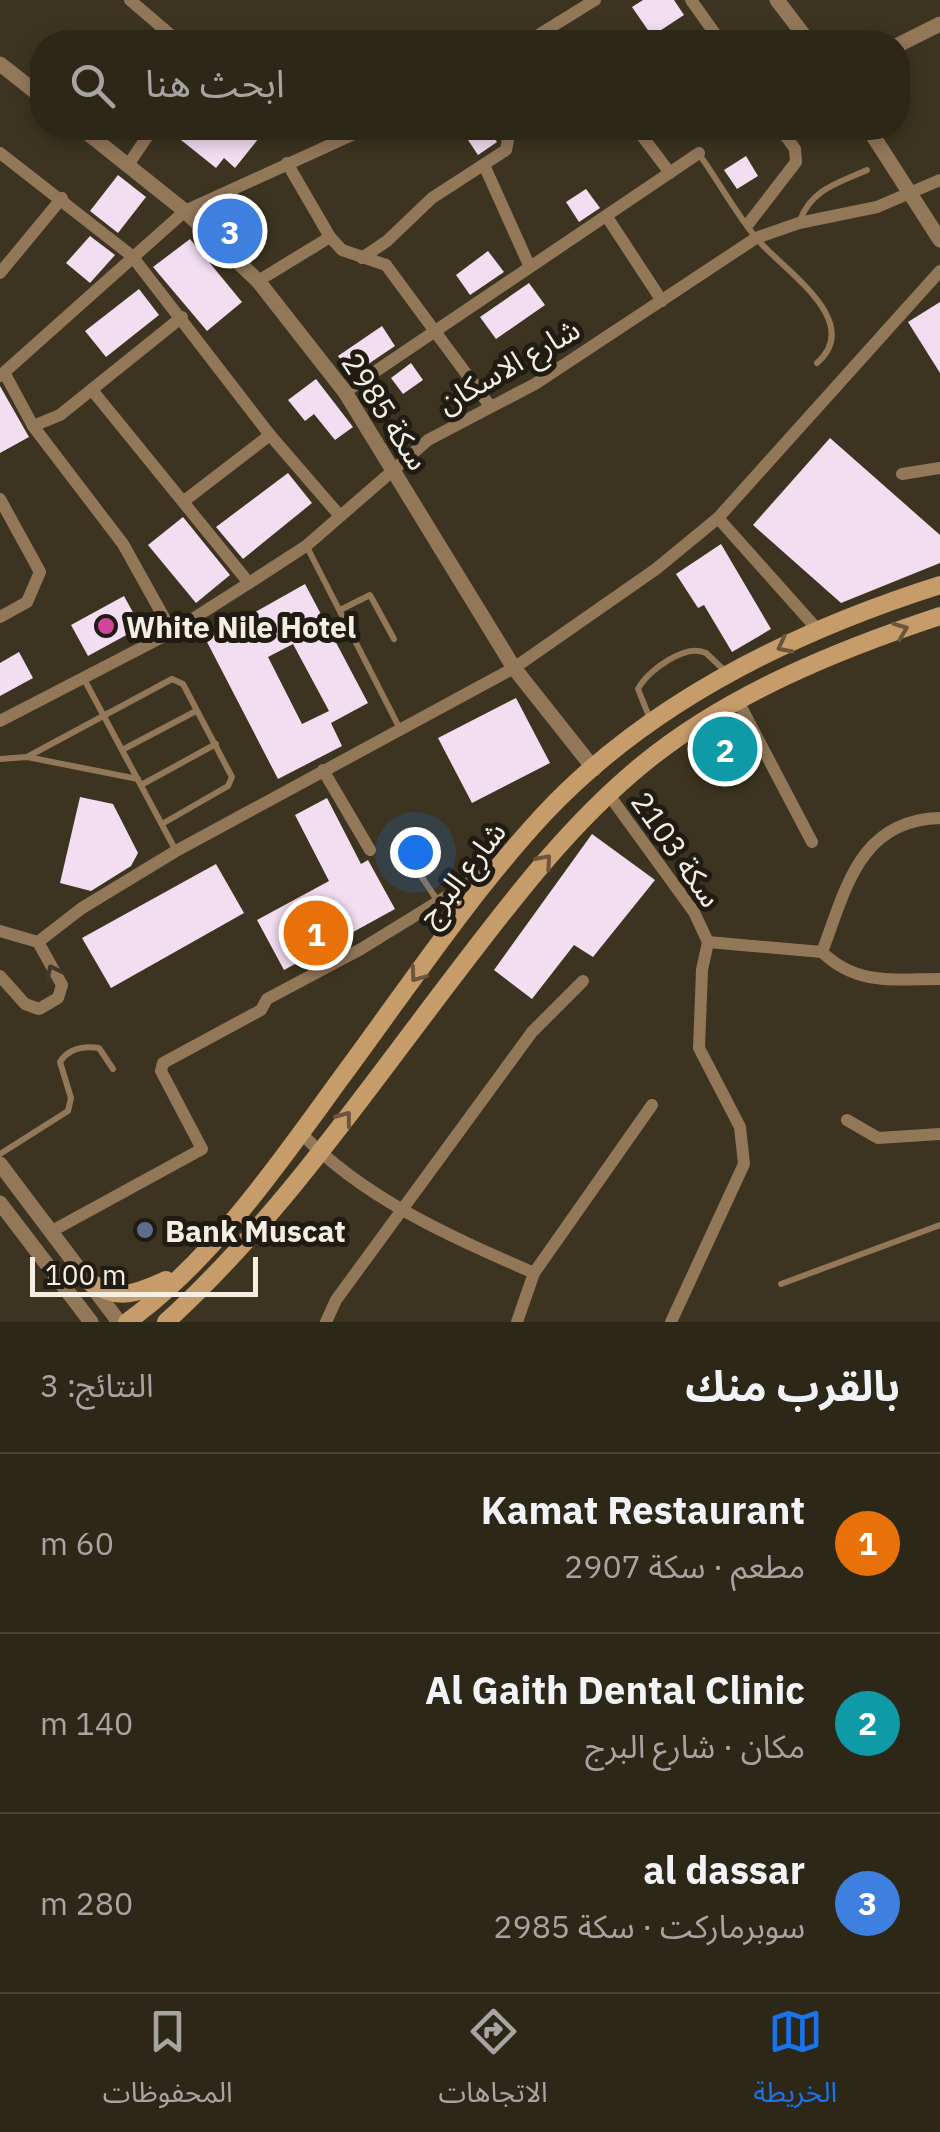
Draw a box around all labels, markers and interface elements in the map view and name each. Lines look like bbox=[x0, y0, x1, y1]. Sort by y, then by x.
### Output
search box bbox=[30, 30, 910, 140]
icon: search bbox=[65, 58, 120, 113]
text: ابحث هنا bbox=[145, 58, 285, 107]
pin: 3 bbox=[198, 194, 262, 268]
street label: شارع الاسكان bbox=[430, 309, 588, 425]
street label: سكة 2985 bbox=[334, 345, 438, 477]
place label: White Nile Hotel bbox=[126, 607, 356, 646]
marker: White Nile Hotel bbox=[95, 615, 117, 637]
one-way arrow bbox=[891, 622, 909, 642]
one-way arrow bbox=[777, 634, 795, 653]
pin: 2 bbox=[692, 712, 758, 786]
street label: سكة 2103 bbox=[623, 784, 731, 914]
street label: شارع البرج bbox=[408, 813, 517, 935]
your location bbox=[390, 827, 441, 878]
one-way arrow bbox=[533, 854, 551, 873]
pin: 1 bbox=[284, 896, 348, 970]
one-way arrow bbox=[46, 964, 65, 982]
one-way arrow bbox=[411, 964, 429, 982]
one-way arrow bbox=[334, 1111, 351, 1129]
place label: Bank Muscat bbox=[165, 1211, 346, 1250]
marker: Bank Muscat bbox=[134, 1219, 156, 1241]
scale bar bbox=[30, 1252, 258, 1296]
text: 100 m bbox=[45, 1256, 126, 1293]
text: بالقرب منك bbox=[685, 1358, 900, 1413]
text: النتائج: 3 bbox=[40, 1364, 154, 1406]
text: Kamat Restaurant bbox=[481, 1485, 805, 1534]
text: 60 m bbox=[40, 1522, 114, 1564]
text: 1 bbox=[858, 1522, 877, 1564]
text: مطعم · سكة 2907 bbox=[564, 1545, 805, 1587]
text: Al Gaith Dental Clinic bbox=[425, 1665, 805, 1714]
text: 140 m bbox=[40, 1702, 133, 1744]
text: 2 bbox=[858, 1702, 877, 1744]
text: مكان · شارع البرج bbox=[585, 1725, 805, 1767]
text: al dassar bbox=[643, 1845, 805, 1894]
text: 280 m bbox=[40, 1882, 133, 1924]
text: 3 bbox=[858, 1882, 877, 1924]
text: سوبرماركت · سكة 2985 bbox=[493, 1905, 805, 1947]
tab: المحفوظات bbox=[103, 2004, 233, 2123]
tab: الاتجاهات bbox=[438, 2004, 548, 2123]
tab: الخريطة bbox=[753, 2004, 837, 2123]

